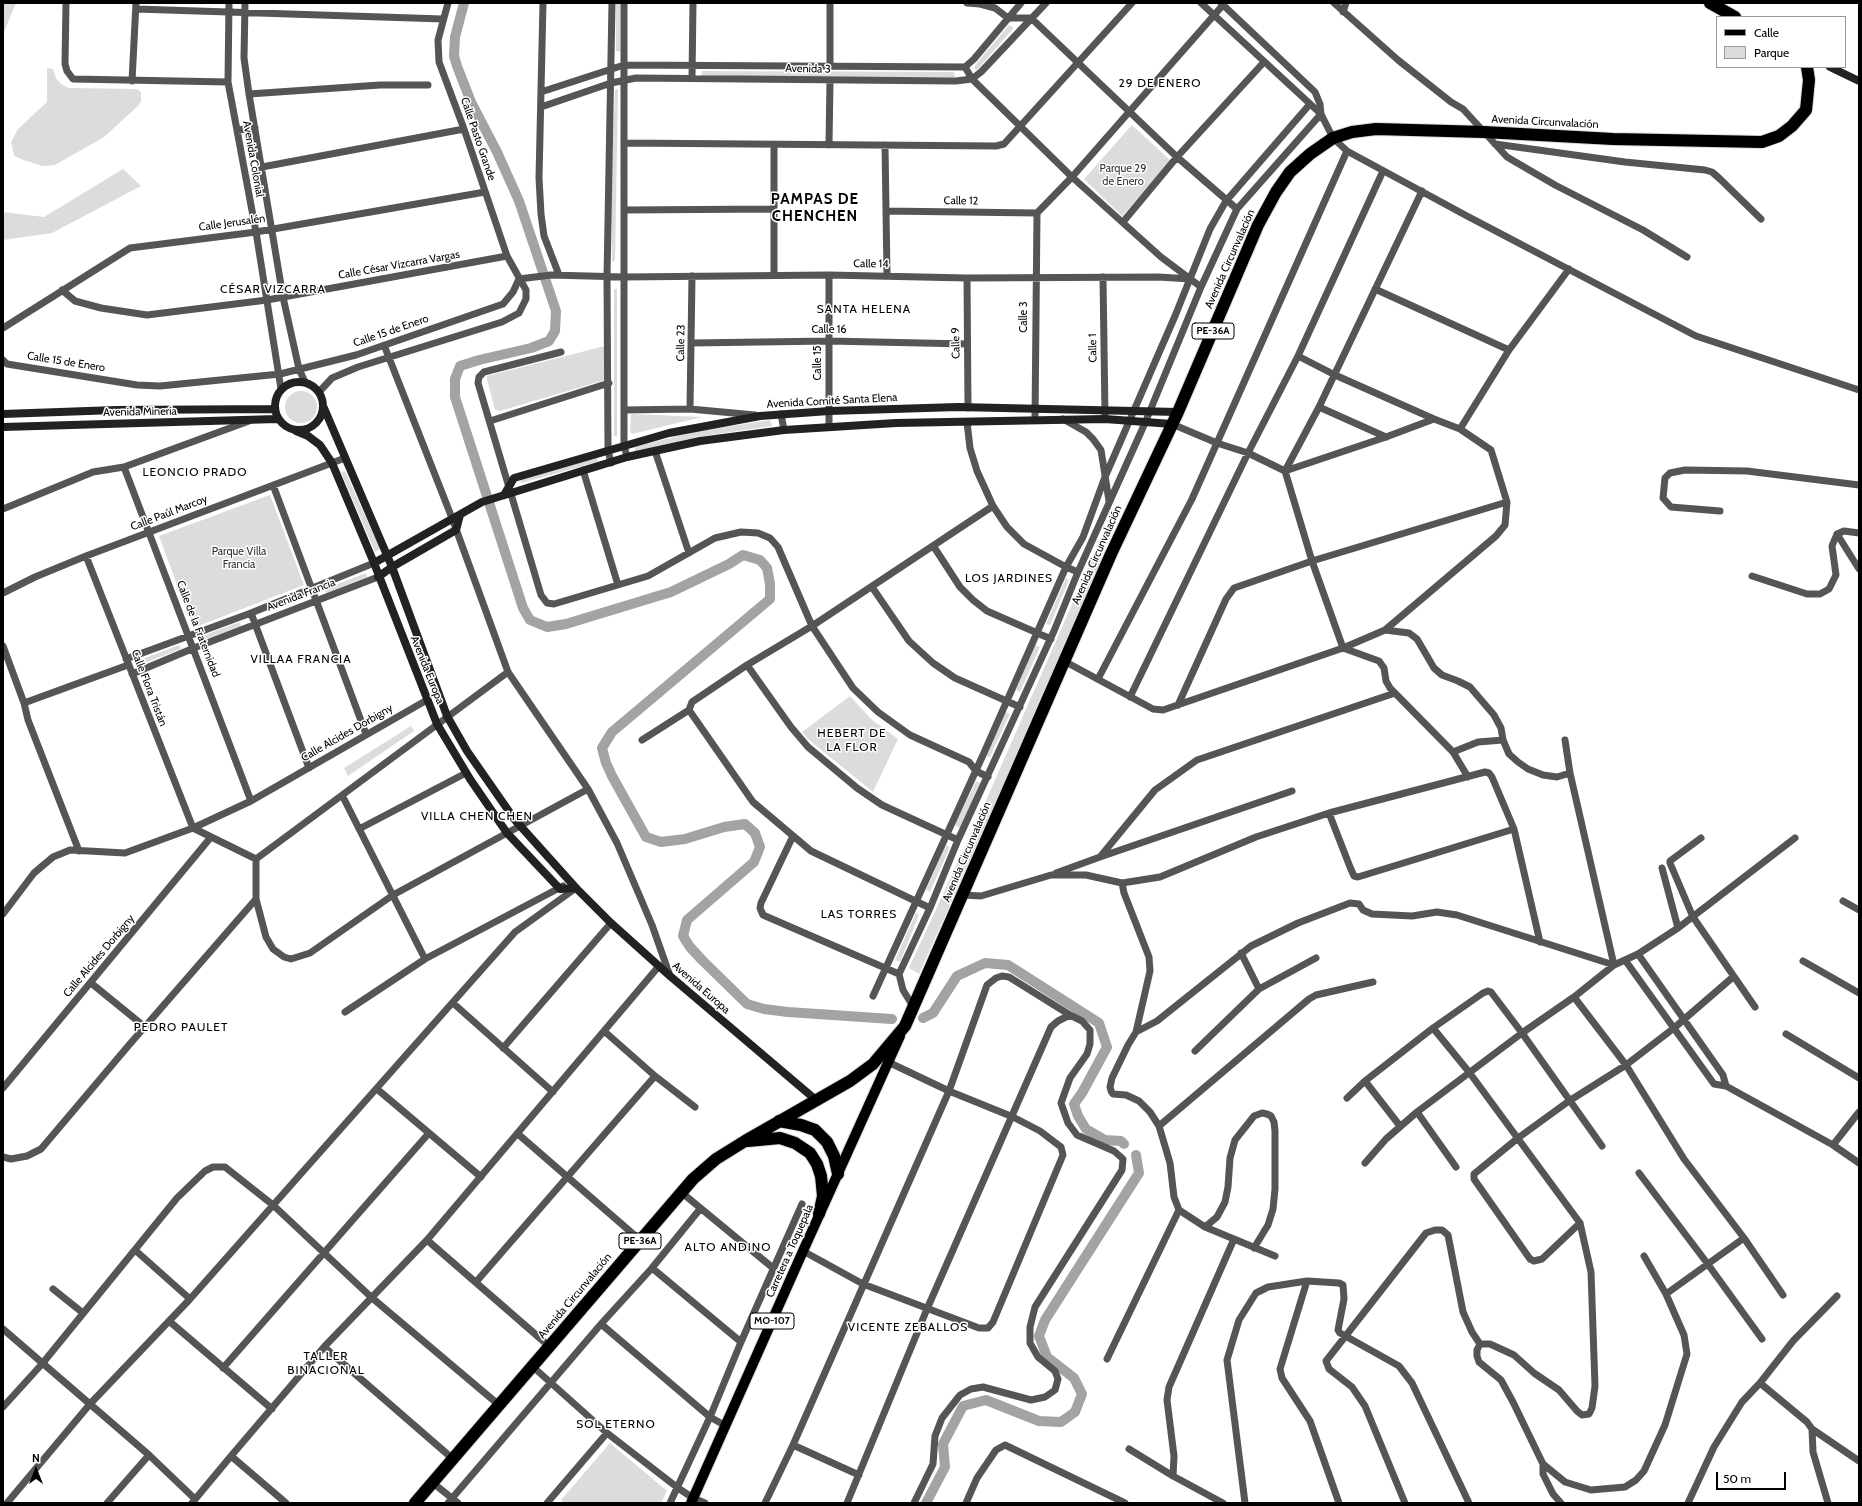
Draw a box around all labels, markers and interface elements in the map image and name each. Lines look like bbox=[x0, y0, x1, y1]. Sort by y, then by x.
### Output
legend bbox=[1716, 16, 1846, 68]
text: Calle bbox=[1754, 25, 1779, 40]
text: Parque bbox=[1754, 45, 1789, 60]
street label: Avenida 3 bbox=[785, 62, 831, 76]
district label: 29 DE ENERO bbox=[1118, 76, 1202, 90]
street label: Calle Pasto Grande bbox=[458, 96, 498, 182]
street label: Avenida Circunvalación bbox=[1491, 113, 1599, 131]
street label: Avenida Colonial bbox=[240, 120, 266, 198]
park label: Parque 29 de Enero bbox=[1100, 162, 1146, 188]
district label: PAMPAS DE CHENCHEN bbox=[771, 191, 859, 226]
street label: Calle 12 bbox=[944, 194, 978, 208]
street label: Avenida Circunvalación bbox=[1202, 207, 1258, 311]
street label: Calle Jerusalén bbox=[198, 212, 266, 234]
street label: Calle César Vizcarra Vargas bbox=[337, 248, 461, 282]
street label: Calle 14 bbox=[853, 257, 889, 271]
district label: CÉSAR VIZCARRA bbox=[220, 282, 326, 296]
street label: Calle 3 bbox=[1017, 301, 1031, 333]
district label: SANTA HELENA bbox=[817, 302, 911, 316]
street label: Calle 15 de Enero bbox=[352, 312, 430, 350]
street label: Calle 16 bbox=[811, 323, 847, 337]
road number: PE-36A bbox=[1192, 323, 1234, 339]
street label: Calle 23 bbox=[674, 324, 688, 362]
street label: Calle 9 bbox=[949, 327, 963, 359]
street label: Calle 1 bbox=[1086, 333, 1100, 363]
street label: Calle 15 bbox=[811, 346, 825, 380]
street label: Calle 15 de Enero bbox=[26, 349, 106, 375]
street label: Avenida Comité Santa Elena bbox=[766, 391, 898, 411]
street label: Avenida Minería bbox=[103, 405, 177, 419]
district label: LEONCIO PRADO bbox=[142, 465, 248, 479]
street label: Calle Paúl Marcoy bbox=[129, 492, 209, 534]
street label: Avenida Circunvalación bbox=[1069, 503, 1125, 607]
park label: Parque Villa Francia bbox=[212, 545, 266, 571]
district label: LOS JARDINES bbox=[965, 571, 1053, 585]
street label: Avenida Francia bbox=[265, 576, 337, 614]
street label: Calle de la Fraternidad bbox=[173, 579, 223, 679]
street label: Avenida Europa bbox=[407, 634, 447, 706]
street label: Calle Flora Tristán bbox=[128, 648, 170, 728]
district label: VILLAA FRANCIA bbox=[250, 652, 352, 666]
street label: Calle Alcides Dorbigny bbox=[299, 701, 395, 765]
district label: HEBERT DE LA FLOR bbox=[817, 726, 887, 754]
street label: Avenida Circunvalación bbox=[940, 800, 994, 904]
district label: VILLA CHEN CHEN bbox=[421, 809, 533, 823]
district label: LAS TORRES bbox=[821, 907, 897, 921]
street label: Calle Alcides Dorbigny bbox=[61, 912, 137, 1000]
street label: Avenida Europa bbox=[669, 959, 733, 1017]
district label: PEDRO PAULET bbox=[134, 1020, 228, 1034]
street label: Carretera a Toquepala bbox=[764, 1202, 816, 1300]
road number: PE-36A bbox=[619, 1233, 661, 1249]
district label: ALTO ANDINO bbox=[685, 1240, 771, 1254]
street label: Avenida Circunvalación bbox=[535, 1251, 615, 1341]
road number: MO-107 bbox=[750, 1313, 794, 1329]
district label: VICENTE ZEBALLOS bbox=[848, 1320, 968, 1334]
district label: TALLER BINACIONAL bbox=[287, 1349, 365, 1377]
district label: SOL ETERNO bbox=[576, 1417, 656, 1431]
north arrow bbox=[16, 1450, 56, 1490]
text: N bbox=[32, 1451, 40, 1465]
scale bar bbox=[1718, 1464, 1788, 1490]
text: 50 m bbox=[1723, 1471, 1751, 1486]

